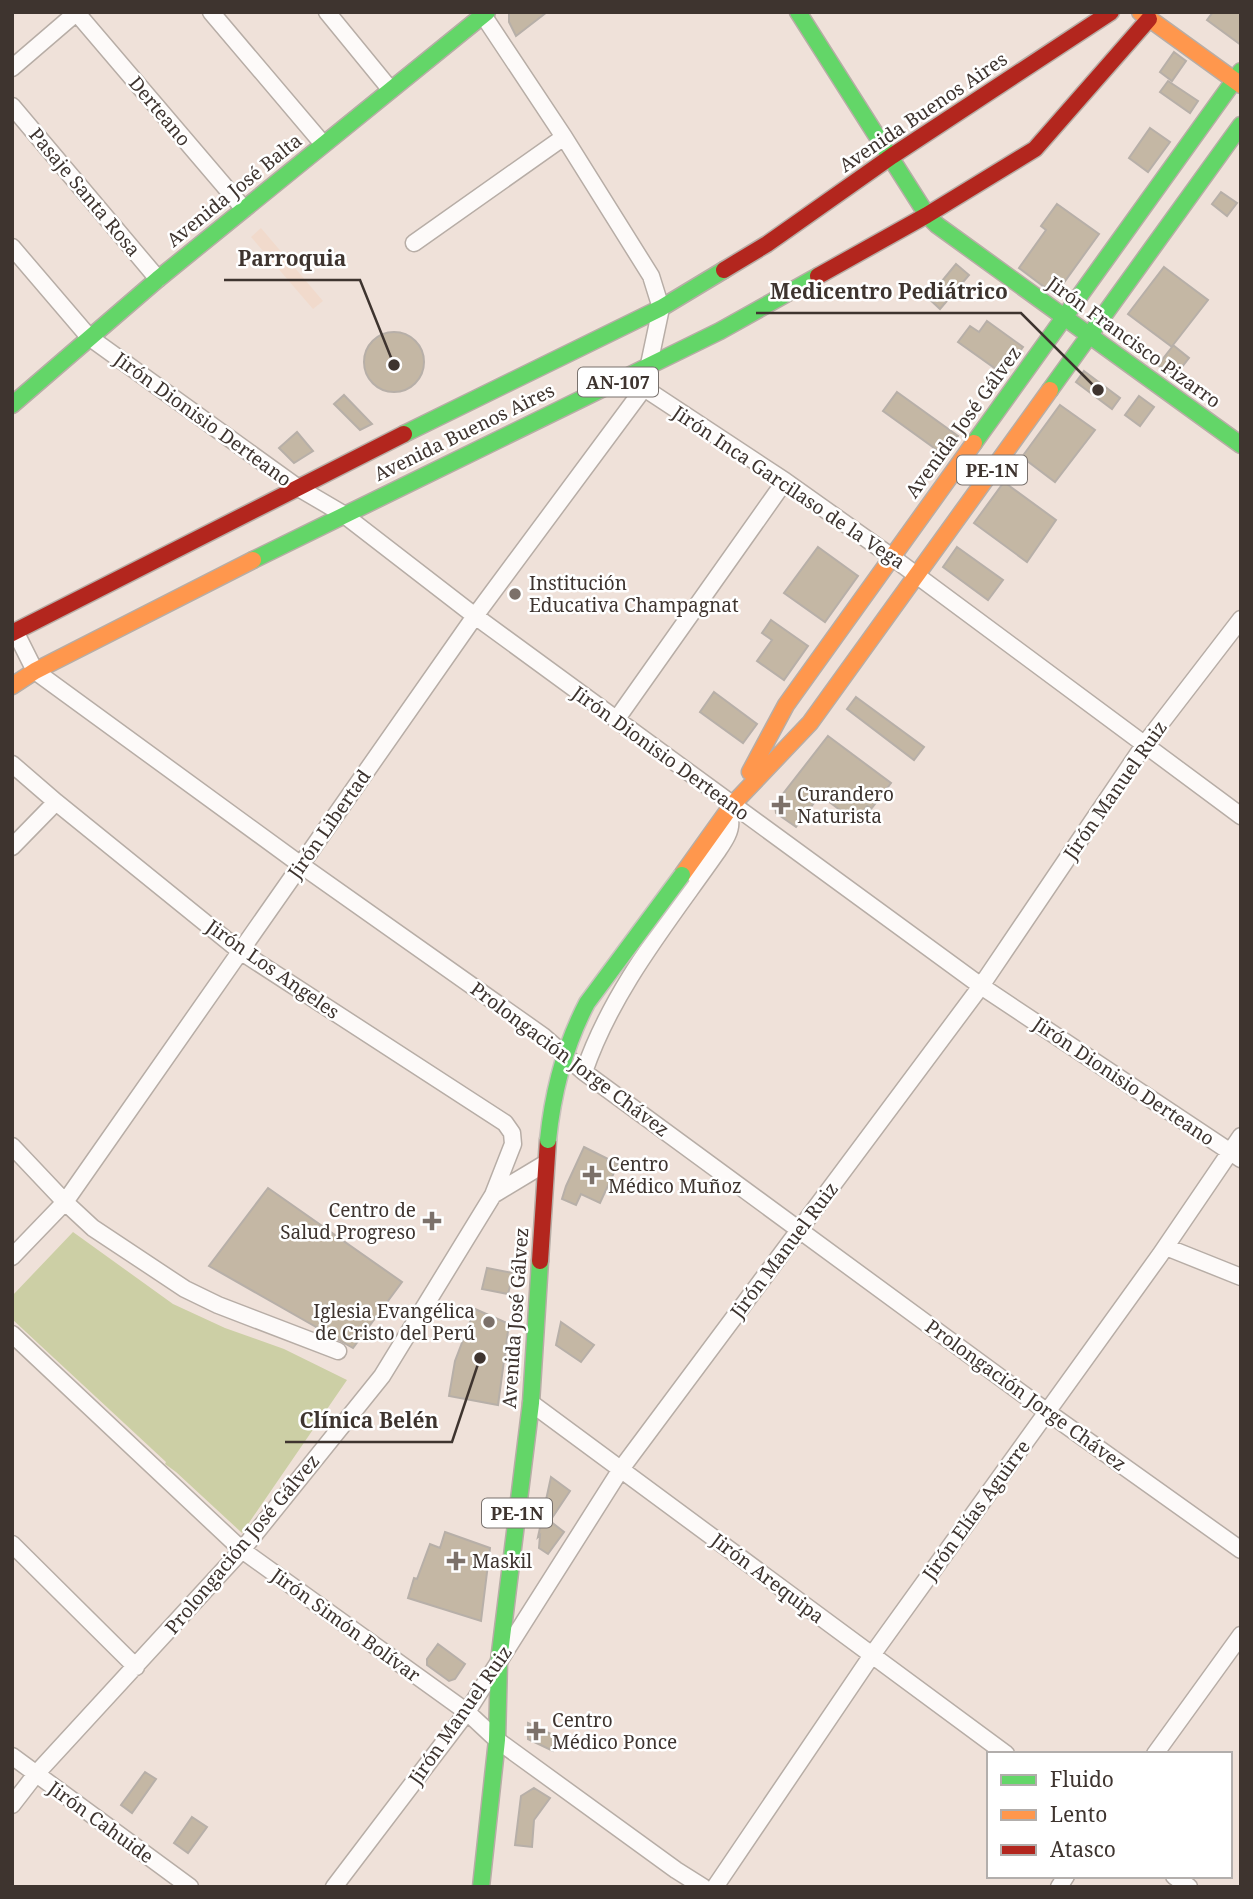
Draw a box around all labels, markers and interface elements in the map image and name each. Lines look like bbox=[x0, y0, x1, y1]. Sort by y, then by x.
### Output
street label: Avenida Buenos Aires bbox=[834, 46, 1012, 178]
street label: Derteano bbox=[123, 71, 197, 151]
street label: Pasaje Santa Rosa bbox=[23, 122, 147, 262]
street label: Avenida José Balta bbox=[161, 127, 307, 253]
callout: Parroquia bbox=[224, 238, 360, 280]
text: Parroquia bbox=[238, 244, 346, 272]
street label: Jirón Francisco Pizarro bbox=[1041, 270, 1226, 414]
callout: Medicentro Pediátrico bbox=[756, 271, 1021, 313]
text: Medicentro Pediátrico bbox=[770, 277, 1008, 305]
street label: Avenida José Gálvez bbox=[899, 341, 1027, 503]
street label: Jirón Dionisio Derteano bbox=[108, 345, 297, 492]
road number: AN-107 bbox=[578, 368, 658, 396]
street label: Avenida Buenos Aires bbox=[369, 377, 559, 487]
street label: Jirón Inca Garcilaso de la Vega bbox=[667, 399, 910, 575]
road number: PE-1N bbox=[957, 456, 1027, 484]
place label: Institución Educativa Champagnat bbox=[529, 570, 739, 618]
marker: Institución Educativa Champagnat bbox=[507, 586, 523, 602]
street label: Jirón Dionisio Derteano bbox=[566, 679, 755, 826]
street label: Jirón Manuel Ruiz bbox=[1057, 715, 1173, 865]
street label: Jirón Libertad bbox=[281, 764, 376, 885]
place label: Curandero Naturista bbox=[797, 781, 894, 829]
marker: Curandero Naturista bbox=[771, 795, 791, 815]
street label: Jirón Los Angeles bbox=[200, 913, 345, 1025]
street label: Prolongación Jorge Chávez bbox=[465, 976, 675, 1142]
street label: Jirón Dionisio Derteano bbox=[1027, 1010, 1220, 1151]
place label: Centro Médico Muñoz bbox=[608, 1151, 742, 1199]
marker: Centro Médico Muñoz bbox=[582, 1165, 602, 1185]
street label: Jirón Manuel Ruiz bbox=[724, 1177, 844, 1324]
place label: Centro de Salud Progreso bbox=[280, 1197, 416, 1245]
marker: Centro de Salud Progreso bbox=[422, 1211, 442, 1231]
street label: Avenida José Gálvez bbox=[496, 1227, 534, 1409]
place label: Iglesia Evangélica de Cristo del Perú bbox=[313, 1298, 475, 1346]
street label: Prolongación Jorge Chávez bbox=[920, 1313, 1132, 1477]
marker: Iglesia Evangélica de Cristo del Perú bbox=[481, 1314, 497, 1330]
callout: Clínica Belén bbox=[285, 1400, 452, 1442]
text: Clínica Belén bbox=[300, 1406, 438, 1434]
street label: Jirón Elías Aguirre bbox=[916, 1435, 1036, 1586]
street label: Prolongación José Gálvez bbox=[159, 1449, 325, 1639]
road number: PE-1N bbox=[482, 1498, 552, 1528]
street label: Jirón Arequipa bbox=[706, 1526, 830, 1629]
place label: Maskil bbox=[472, 1548, 532, 1574]
marker: Maskil bbox=[446, 1551, 466, 1571]
street label: Jirón Simón Bolívar bbox=[265, 1561, 426, 1688]
street label: Jirón Manuel Ruiz bbox=[402, 1640, 518, 1790]
place label: Centro Médico Ponce bbox=[552, 1707, 677, 1755]
marker: Centro Médico Ponce bbox=[526, 1721, 546, 1741]
legend bbox=[987, 1752, 1232, 1878]
text: Fluido bbox=[1050, 1765, 1114, 1793]
street label: Jirón Cahuide bbox=[42, 1774, 159, 1869]
text: Lento bbox=[1050, 1800, 1107, 1828]
text: Atasco bbox=[1050, 1835, 1116, 1863]

